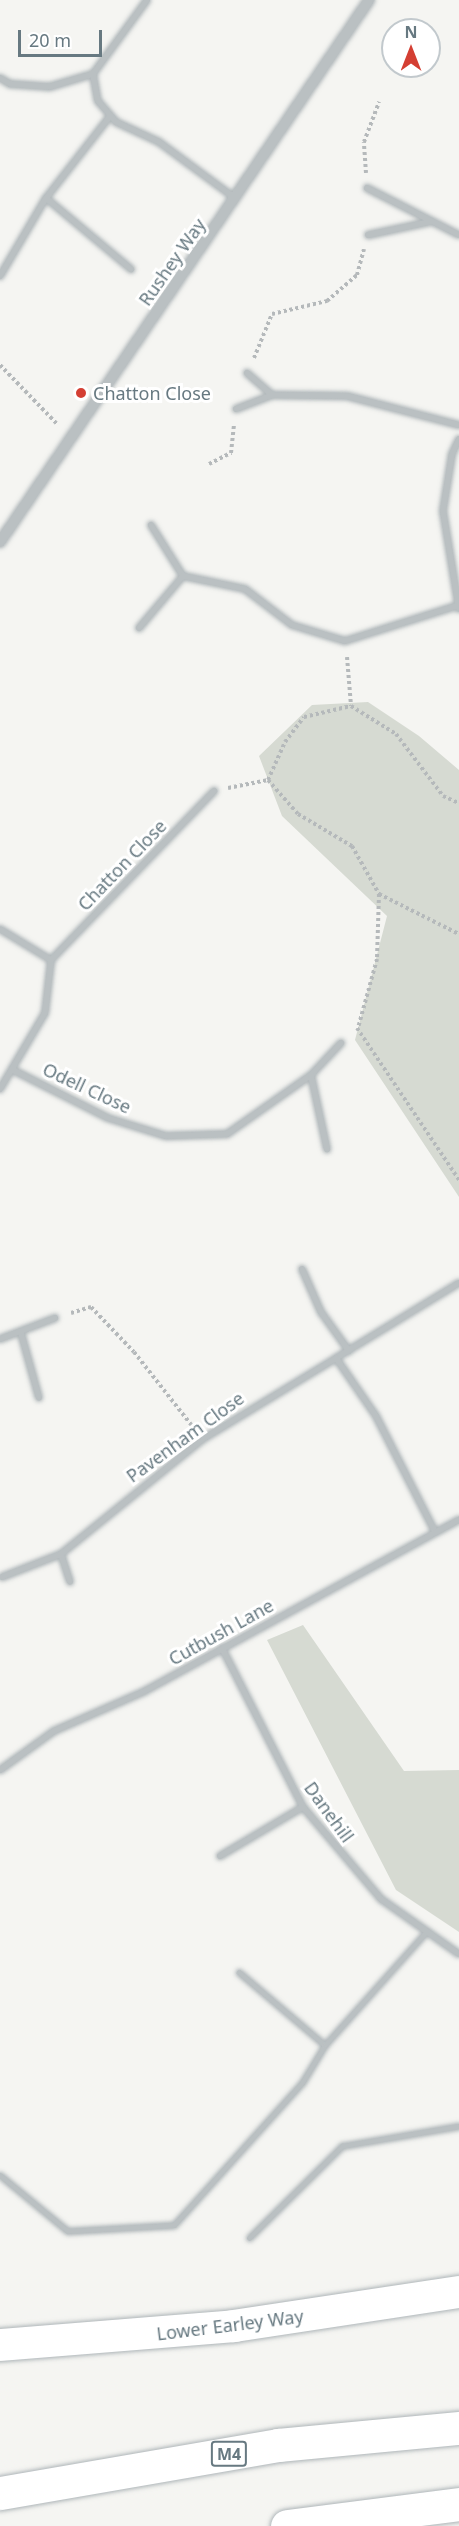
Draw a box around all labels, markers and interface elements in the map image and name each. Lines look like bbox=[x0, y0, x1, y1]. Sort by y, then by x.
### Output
scale bar bbox=[21, 18, 105, 56]
north arrow bbox=[381, 18, 441, 78]
text: N bbox=[404, 21, 418, 43]
text: 20 m bbox=[29, 28, 71, 52]
street label: Rushey Way bbox=[134, 214, 210, 310]
place label: Chatton Close bbox=[93, 382, 211, 404]
marker: Chatton Close bbox=[74, 386, 88, 400]
street label: Chatton Close bbox=[73, 815, 171, 915]
street label: Odell Close bbox=[39, 1058, 135, 1118]
street label: Pavenham Close bbox=[122, 1387, 248, 1487]
street label: Cutbush Lane bbox=[165, 1594, 277, 1670]
street label: Danehill bbox=[300, 1778, 358, 1846]
street label: Lower Earley Way bbox=[155, 2305, 305, 2345]
road number: M4 bbox=[210, 2441, 248, 2467]

